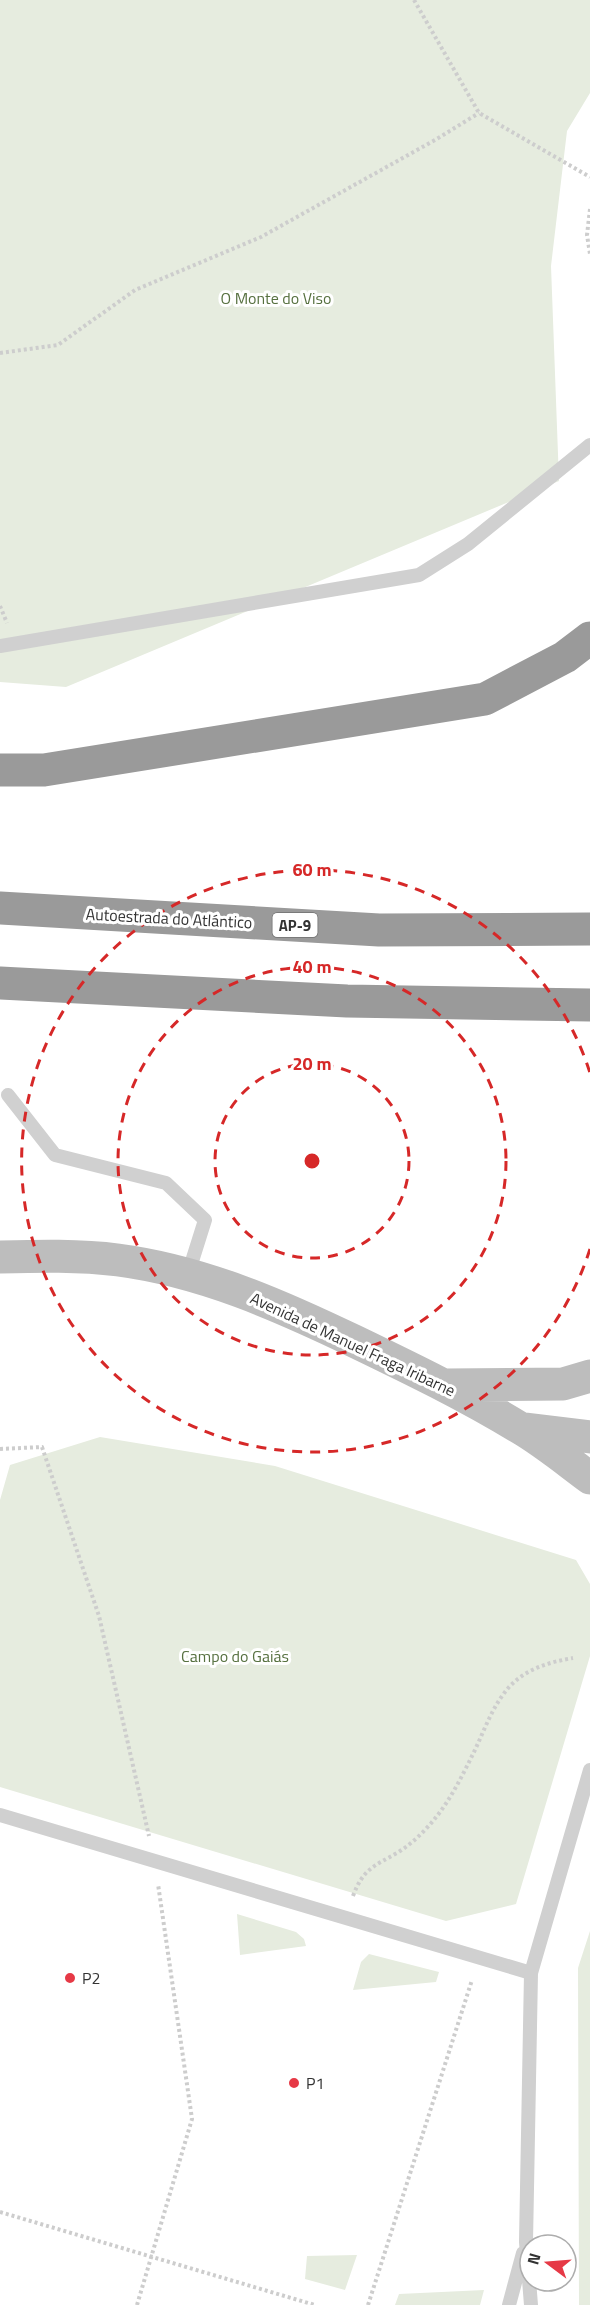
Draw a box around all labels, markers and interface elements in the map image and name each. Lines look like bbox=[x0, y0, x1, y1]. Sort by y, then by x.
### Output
park label: O Monte do Viso bbox=[221, 286, 331, 310]
text: 60 m bbox=[292, 856, 332, 883]
street label: Autoestrada do Atlántico bbox=[85, 902, 253, 934]
road number: AP-9 bbox=[272, 913, 318, 937]
text: 40 m bbox=[292, 953, 332, 980]
text: 20 m bbox=[292, 1050, 332, 1077]
centre of rings bbox=[302, 1151, 322, 1171]
street label: Avenida de Manuel Fraga Iribarne bbox=[246, 1286, 460, 1402]
park label: Campo do Gaiás bbox=[181, 1644, 289, 1668]
place label: P2 bbox=[82, 1966, 100, 1990]
marker: P2 bbox=[63, 1971, 77, 1985]
place label: P1 bbox=[306, 2071, 324, 2095]
marker: P1 bbox=[287, 2076, 301, 2090]
north arrow bbox=[518, 2233, 578, 2293]
text: N bbox=[521, 2250, 547, 2268]

